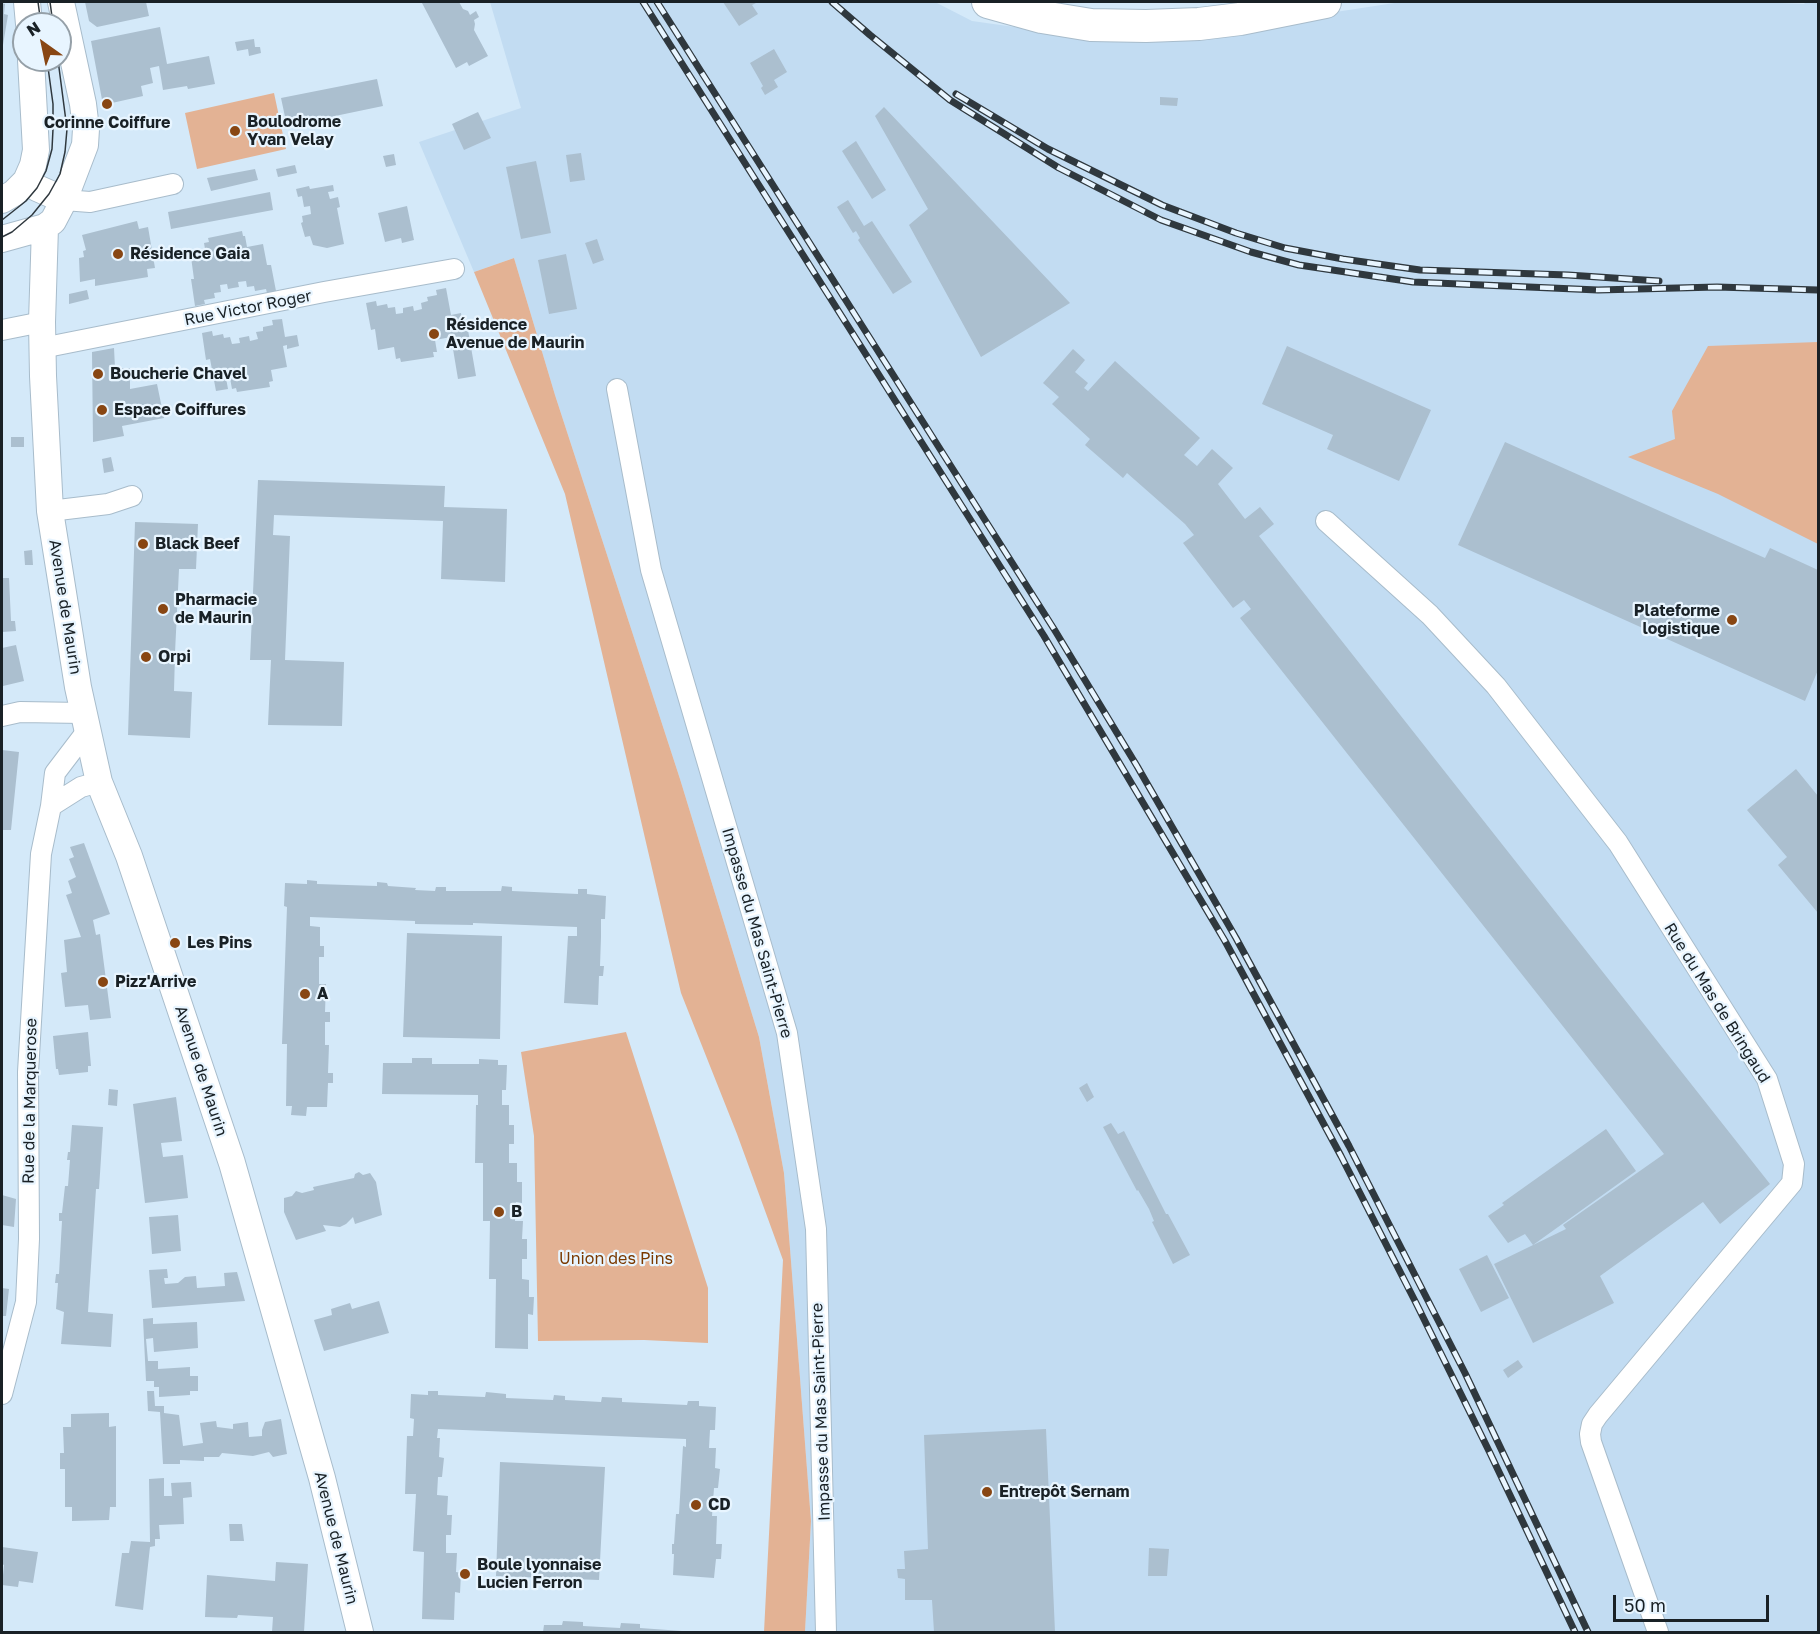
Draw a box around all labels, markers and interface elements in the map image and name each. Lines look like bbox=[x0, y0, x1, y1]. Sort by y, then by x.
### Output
north arrow bbox=[12, 12, 72, 72]
text: N bbox=[23, 17, 44, 40]
marker: Corinne Coiffure bbox=[100, 97, 114, 111]
place label: Boulodrome Yvan Velay bbox=[247, 112, 341, 150]
place label: Corinne Coiffure bbox=[44, 113, 170, 133]
marker: Boulodrome Yvan Velay bbox=[228, 124, 242, 138]
place label: Résidence Gaia bbox=[130, 244, 250, 264]
marker: Résidence Gaia bbox=[111, 247, 125, 261]
street label: Rue Victor Roger bbox=[183, 286, 313, 330]
place label: Résidence Avenue de Maurin bbox=[446, 315, 584, 353]
marker: Résidence Avenue de Maurin bbox=[427, 327, 441, 341]
place label: Boucherie Chavel bbox=[110, 364, 247, 384]
marker: Boucherie Chavel bbox=[91, 367, 105, 381]
place label: Espace Coiffures bbox=[114, 400, 246, 420]
marker: Espace Coiffures bbox=[95, 403, 109, 417]
place label: Black Beef bbox=[155, 534, 239, 554]
marker: Black Beef bbox=[136, 537, 150, 551]
street label: Avenue de Maurin bbox=[45, 538, 85, 676]
place label: Pharmacie de Maurin bbox=[175, 590, 257, 628]
place label: Plateforme logistique bbox=[1634, 601, 1720, 639]
marker: Pharmacie de Maurin bbox=[156, 602, 170, 616]
marker: Plateforme logistique bbox=[1725, 613, 1739, 627]
place label: Orpi bbox=[158, 647, 191, 667]
marker: Orpi bbox=[139, 650, 153, 664]
street label: Impasse du Mas Saint-Pierre bbox=[718, 825, 796, 1041]
street label: Rue du Mas de Bringaud bbox=[1660, 919, 1774, 1087]
place label: Les Pins bbox=[187, 933, 252, 953]
marker: Les Pins bbox=[168, 936, 182, 950]
place label: Pizz'Arrive bbox=[115, 972, 197, 992]
marker: Pizz'Arrive bbox=[96, 975, 110, 989]
place label: A bbox=[317, 984, 328, 1004]
marker: A bbox=[298, 987, 312, 1001]
street label: Avenue de Maurin bbox=[171, 1003, 231, 1139]
street label: Rue de la Marquerose bbox=[19, 1018, 41, 1184]
place label: B bbox=[511, 1202, 522, 1222]
marker: B bbox=[492, 1205, 506, 1219]
park label: Union des Pins bbox=[559, 1249, 673, 1269]
street label: Impasse du Mas Saint-Pierre bbox=[808, 1303, 834, 1521]
street label: Avenue de Maurin bbox=[310, 1469, 362, 1607]
place label: Entrepôt Sernam bbox=[999, 1482, 1130, 1502]
marker: Entrepôt Sernam bbox=[980, 1485, 994, 1499]
place label: CD bbox=[708, 1495, 731, 1515]
marker: CD bbox=[689, 1498, 703, 1512]
place label: Boule lyonnaise Lucien Ferron bbox=[477, 1555, 601, 1593]
marker: Boule lyonnaise Lucien Ferron bbox=[458, 1567, 472, 1581]
scale bar bbox=[1616, 1583, 1772, 1621]
text: 50 m bbox=[1624, 1594, 1666, 1616]

